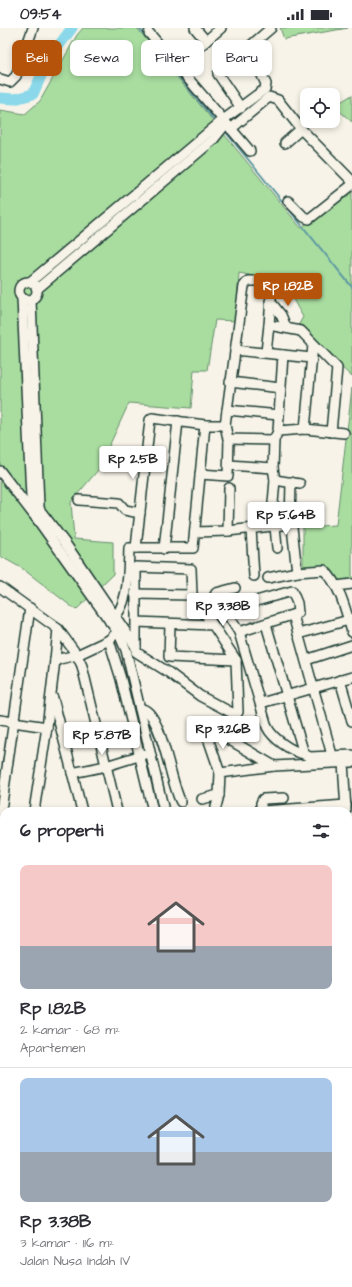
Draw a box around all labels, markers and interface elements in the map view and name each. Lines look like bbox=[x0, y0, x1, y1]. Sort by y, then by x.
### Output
text: 09:54 bbox=[20, 4, 61, 25]
chip: Beli bbox=[12, 40, 62, 76]
chip: Sewa bbox=[70, 40, 133, 76]
chip: Filter bbox=[141, 40, 204, 76]
chip: Baru bbox=[212, 40, 272, 76]
map controls bbox=[300, 88, 340, 128]
button: locate bbox=[300, 88, 340, 128]
pin: Rp 1.82B bbox=[247, 273, 329, 307]
text: Rp 1.82B bbox=[263, 277, 313, 295]
pin: Rp 2.5B bbox=[96, 446, 170, 480]
text: Rp 2.5B bbox=[108, 450, 158, 468]
pin: Rp 5.64B bbox=[245, 502, 327, 536]
text: Rp 5.64B bbox=[257, 506, 315, 524]
pin: Rp 3.38B bbox=[182, 593, 264, 627]
text: Rp 3.38B bbox=[196, 597, 250, 615]
pin: Rp 3.26B bbox=[182, 716, 264, 750]
text: Rp 3.26B bbox=[196, 720, 250, 738]
pin: Rp 5.87B bbox=[61, 722, 143, 756]
text: Rp 5.87B bbox=[73, 726, 131, 744]
text: 6 properti bbox=[20, 819, 103, 843]
icon: filters bbox=[310, 820, 332, 842]
icon: home bbox=[140, 891, 212, 963]
text: Rp 1.82B bbox=[20, 997, 86, 1021]
text: 2 kamar · 68 m² bbox=[20, 1021, 120, 1039]
text: Apartemen bbox=[20, 1039, 85, 1057]
icon: home bbox=[140, 1104, 212, 1176]
text: Rp 3.38B bbox=[20, 1210, 91, 1234]
text: 3 kamar · 116 m² bbox=[20, 1234, 114, 1252]
text: Jalan Nusa Indah IV bbox=[20, 1252, 130, 1270]

